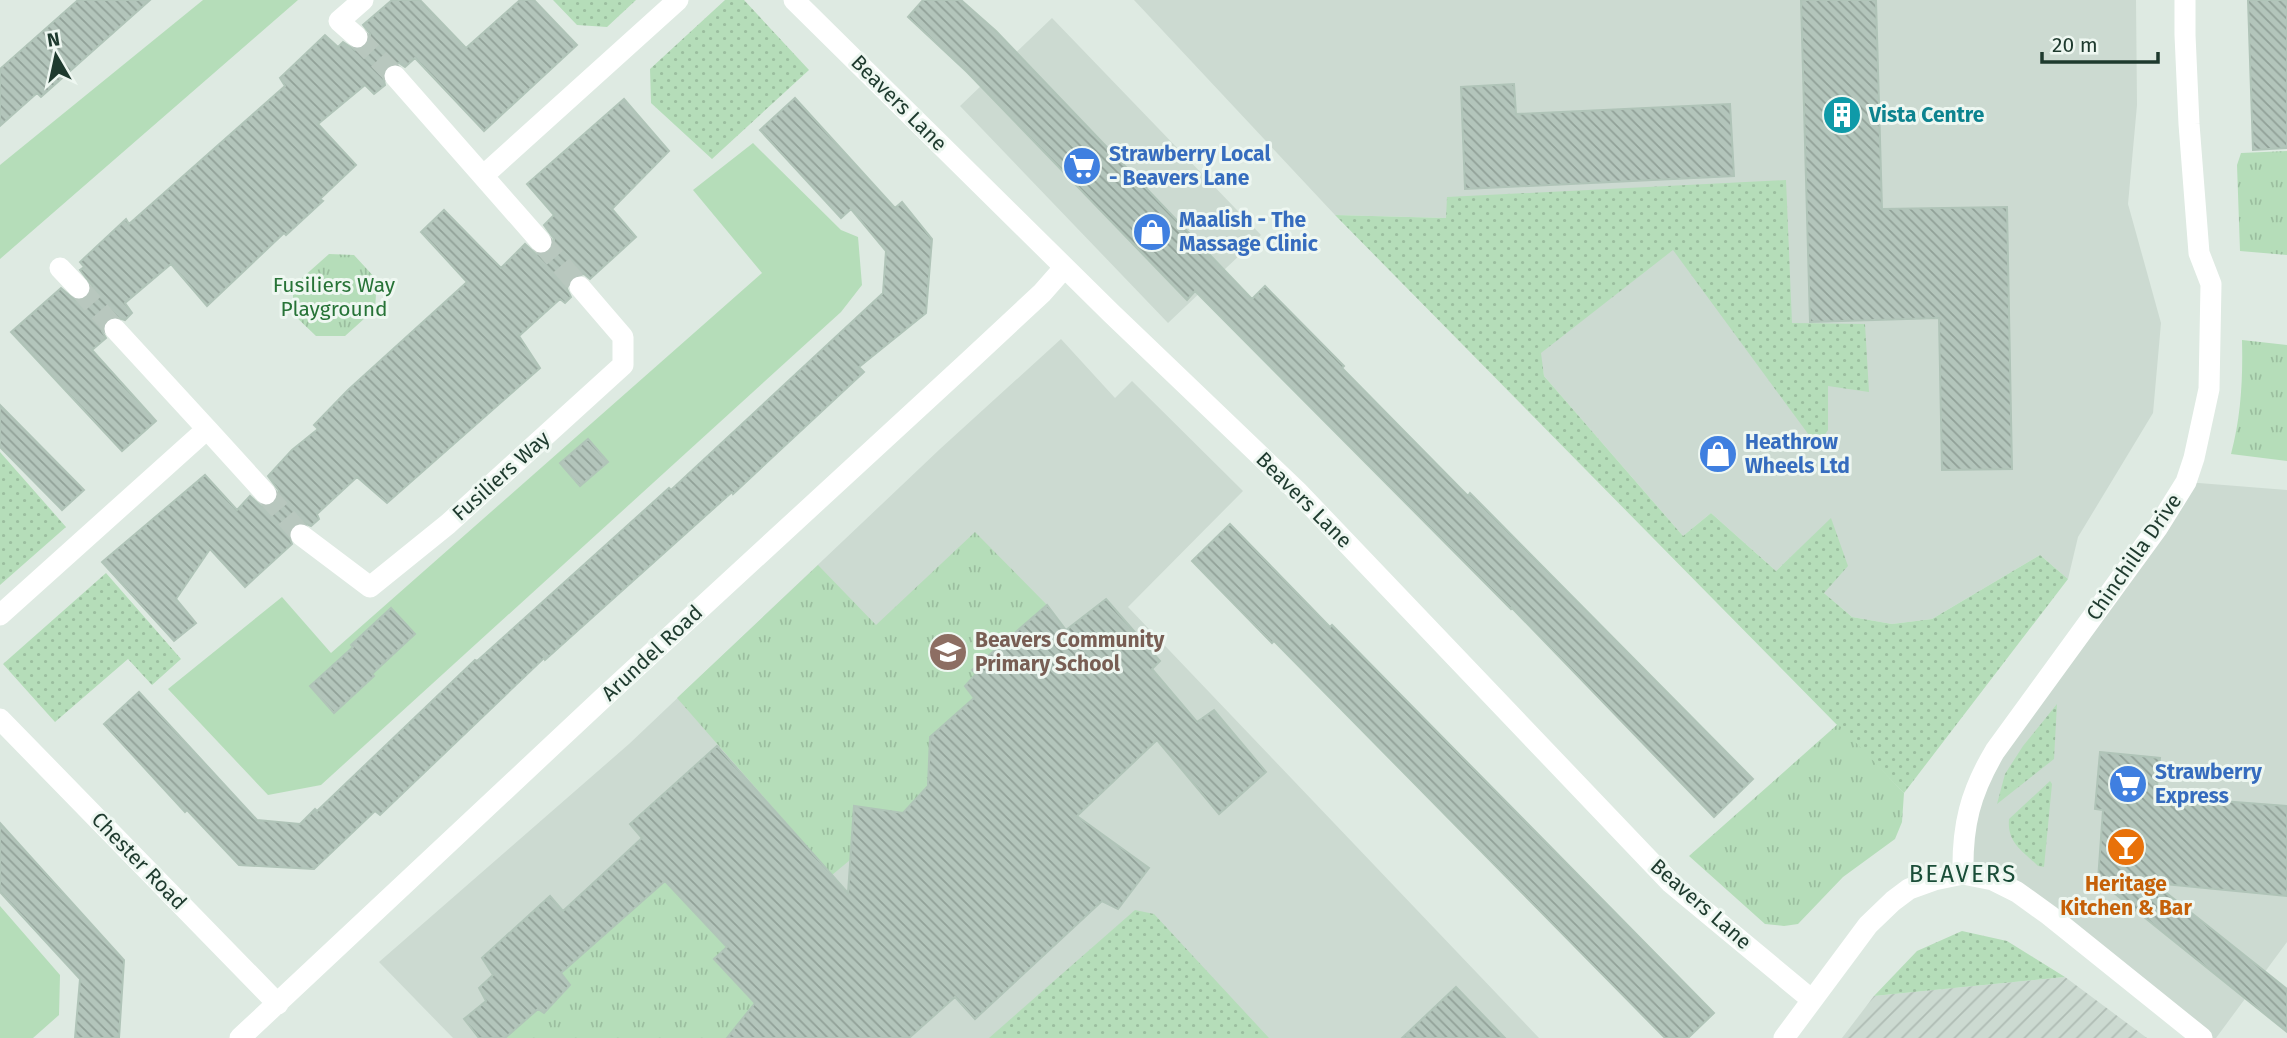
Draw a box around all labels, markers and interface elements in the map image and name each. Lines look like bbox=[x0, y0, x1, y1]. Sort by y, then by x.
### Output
north arrow bbox=[21, 21, 91, 91]
scale bar bbox=[2042, 21, 2158, 65]
text: N bbox=[45, 27, 61, 52]
text: 20 m bbox=[2052, 32, 2098, 58]
street label: Beavers Lane bbox=[845, 49, 953, 157]
building icon: Vista Centre bbox=[1821, 94, 1863, 136]
place label: Vista Centre bbox=[1868, 102, 1985, 128]
place label: Strawberry Local - Beavers Lane bbox=[1109, 141, 1271, 191]
supermarket icon: Strawberry Local - Beavers Lane bbox=[1061, 145, 1103, 187]
place label: Maalish - The Massage Clinic bbox=[1179, 207, 1318, 257]
shop icon: Maalish - The Massage Clinic bbox=[1131, 211, 1173, 253]
park label: Fusiliers Way Playground bbox=[273, 272, 396, 322]
street label: Fusiliers Way bbox=[447, 425, 556, 527]
place label: Heathrow Wheels Ltd bbox=[1745, 429, 1850, 479]
shop icon: Heathrow Wheels Ltd bbox=[1697, 433, 1739, 475]
street label: Beavers Lane bbox=[1250, 446, 1358, 554]
street label: Chinchilla Drive bbox=[2081, 489, 2187, 625]
street label: Arundel Road bbox=[596, 600, 708, 706]
place label: Beavers Community Primary School bbox=[975, 627, 1164, 677]
school or university icon: Beavers Community Primary School bbox=[927, 631, 969, 673]
place label: Strawberry Express bbox=[2155, 759, 2262, 809]
supermarket icon: Strawberry Express bbox=[2107, 763, 2149, 805]
street label: Chester Road bbox=[86, 807, 192, 915]
bar icon: Heritage Kitchen & Bar bbox=[2105, 826, 2147, 868]
street label: Beavers Lane bbox=[1645, 853, 1757, 955]
district label: BEAVERS bbox=[1909, 860, 2017, 888]
place label: Heritage Kitchen & Bar bbox=[2060, 871, 2192, 921]

